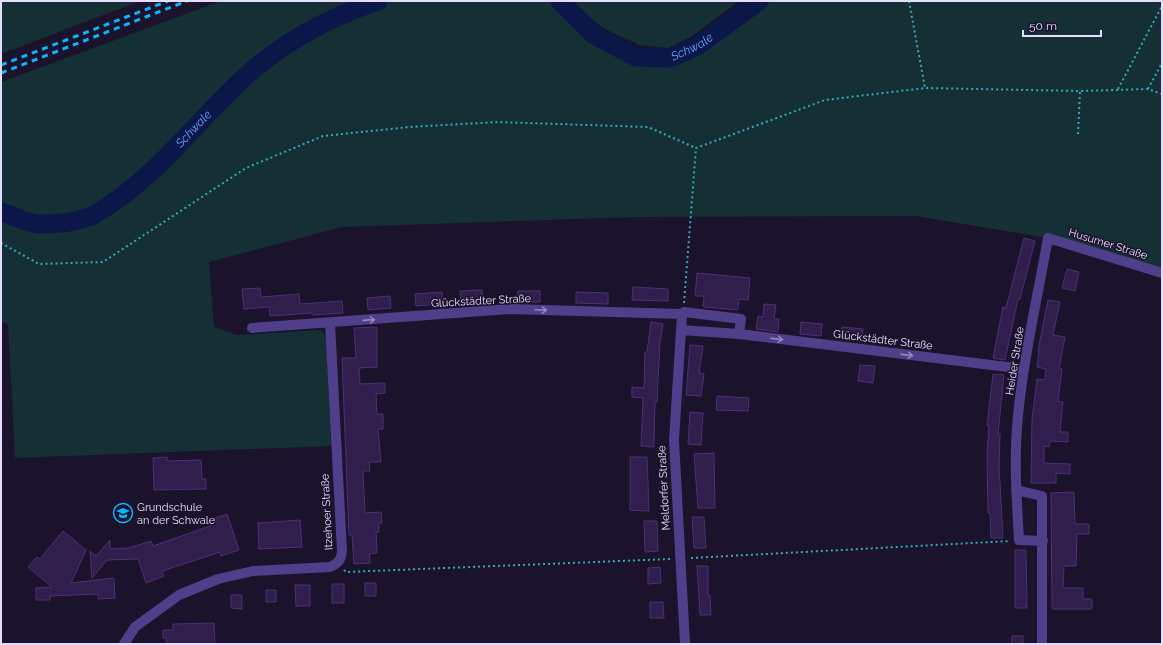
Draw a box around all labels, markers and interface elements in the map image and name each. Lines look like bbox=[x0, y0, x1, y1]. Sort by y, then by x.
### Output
scale bar bbox=[1023, 12, 1101, 38]
text: 50 m bbox=[1029, 19, 1057, 33]
water label: Schwale bbox=[668, 30, 716, 64]
water label: Schwale bbox=[172, 107, 215, 151]
street label: Husumer Straße bbox=[1067, 226, 1150, 262]
street label: Glückstädter Straße bbox=[431, 292, 532, 310]
one-way arrow bbox=[534, 306, 547, 314]
one-way arrow bbox=[362, 316, 375, 323]
street label: Heider Straße bbox=[1003, 325, 1027, 396]
street label: Glückstädter Straße bbox=[832, 327, 934, 353]
one-way arrow bbox=[771, 335, 784, 343]
one-way arrow bbox=[900, 351, 913, 359]
street label: Meldorfer Straße bbox=[655, 445, 673, 531]
street label: Itzehoer Straße bbox=[318, 473, 335, 551]
place label: Grundschule an der Schwale bbox=[137, 501, 216, 527]
school or university icon: Grundschule an der Schwale bbox=[112, 502, 134, 524]

